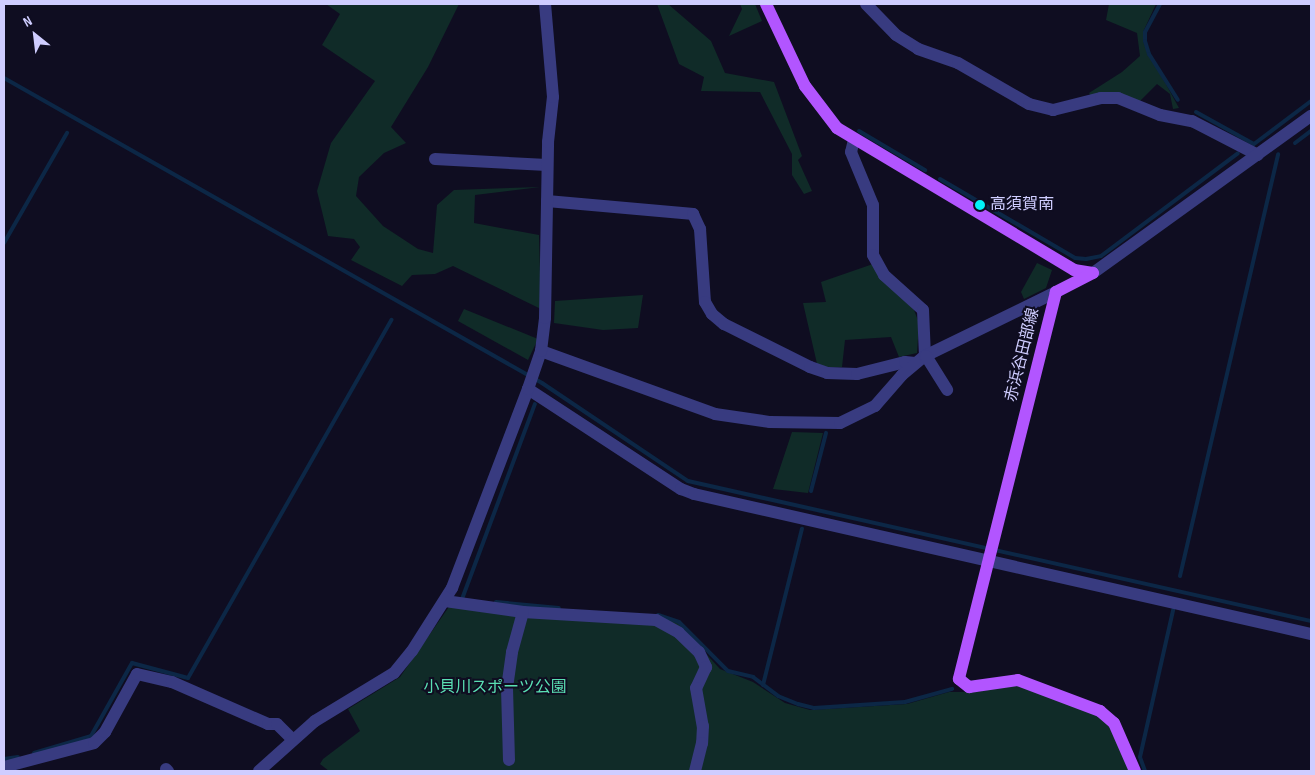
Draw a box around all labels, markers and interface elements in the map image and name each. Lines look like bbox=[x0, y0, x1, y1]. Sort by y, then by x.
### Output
north arrow bbox=[10, 10, 60, 60]
text: N bbox=[20, 12, 35, 31]
place label: 高須賀南 bbox=[990, 195, 1054, 215]
marker: 高須賀南 bbox=[974, 199, 986, 211]
street label: 赤浜谷田部線 bbox=[1002, 306, 1044, 404]
park label: 小貝川スポーツ公園 bbox=[423, 678, 567, 698]

